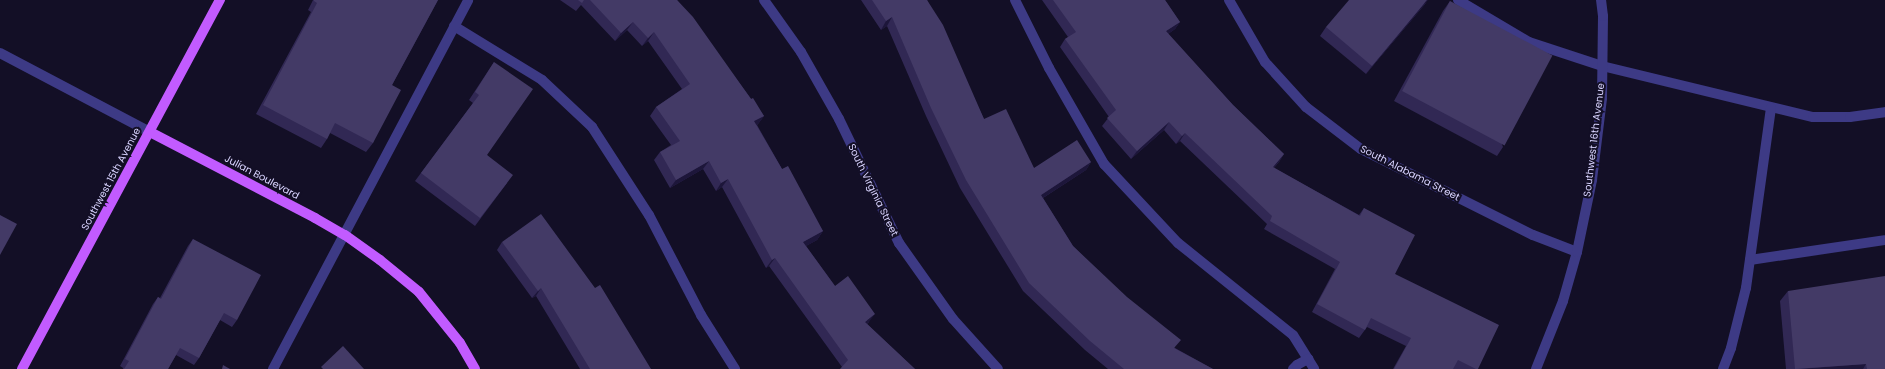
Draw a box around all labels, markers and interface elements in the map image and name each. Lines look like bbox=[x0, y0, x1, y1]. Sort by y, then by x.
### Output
street label: Southwest 16th Avenue bbox=[1581, 82, 1607, 198]
street label: Southwest 15th Avenue bbox=[79, 126, 143, 232]
street label: South Virginia Street bbox=[845, 142, 901, 238]
street label: South Alabama Street bbox=[1358, 143, 1462, 203]
street label: Julian Boulevard bbox=[223, 152, 301, 202]

